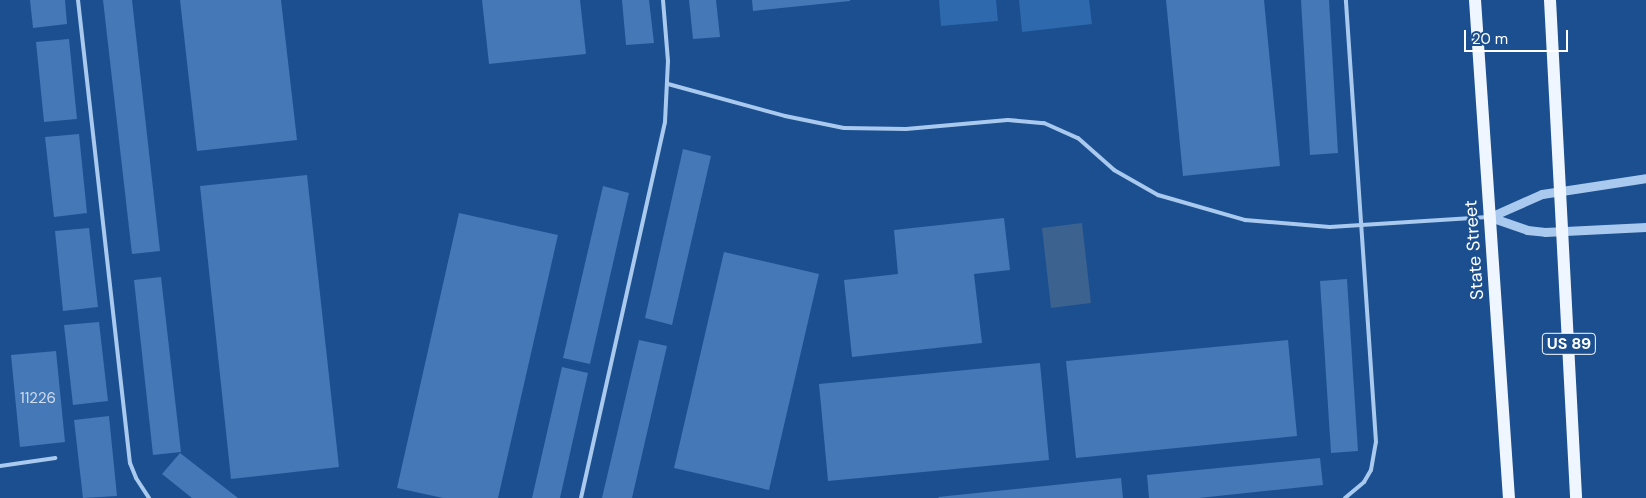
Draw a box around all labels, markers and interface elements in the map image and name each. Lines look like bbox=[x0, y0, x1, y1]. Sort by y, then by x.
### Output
scale bar bbox=[1466, 20, 1570, 52]
text: 20 m bbox=[1472, 29, 1508, 49]
street label: State Street bbox=[1460, 199, 1488, 301]
road number: US 89 bbox=[1542, 330, 1596, 358]
house number: 11226 bbox=[20, 390, 56, 408]

